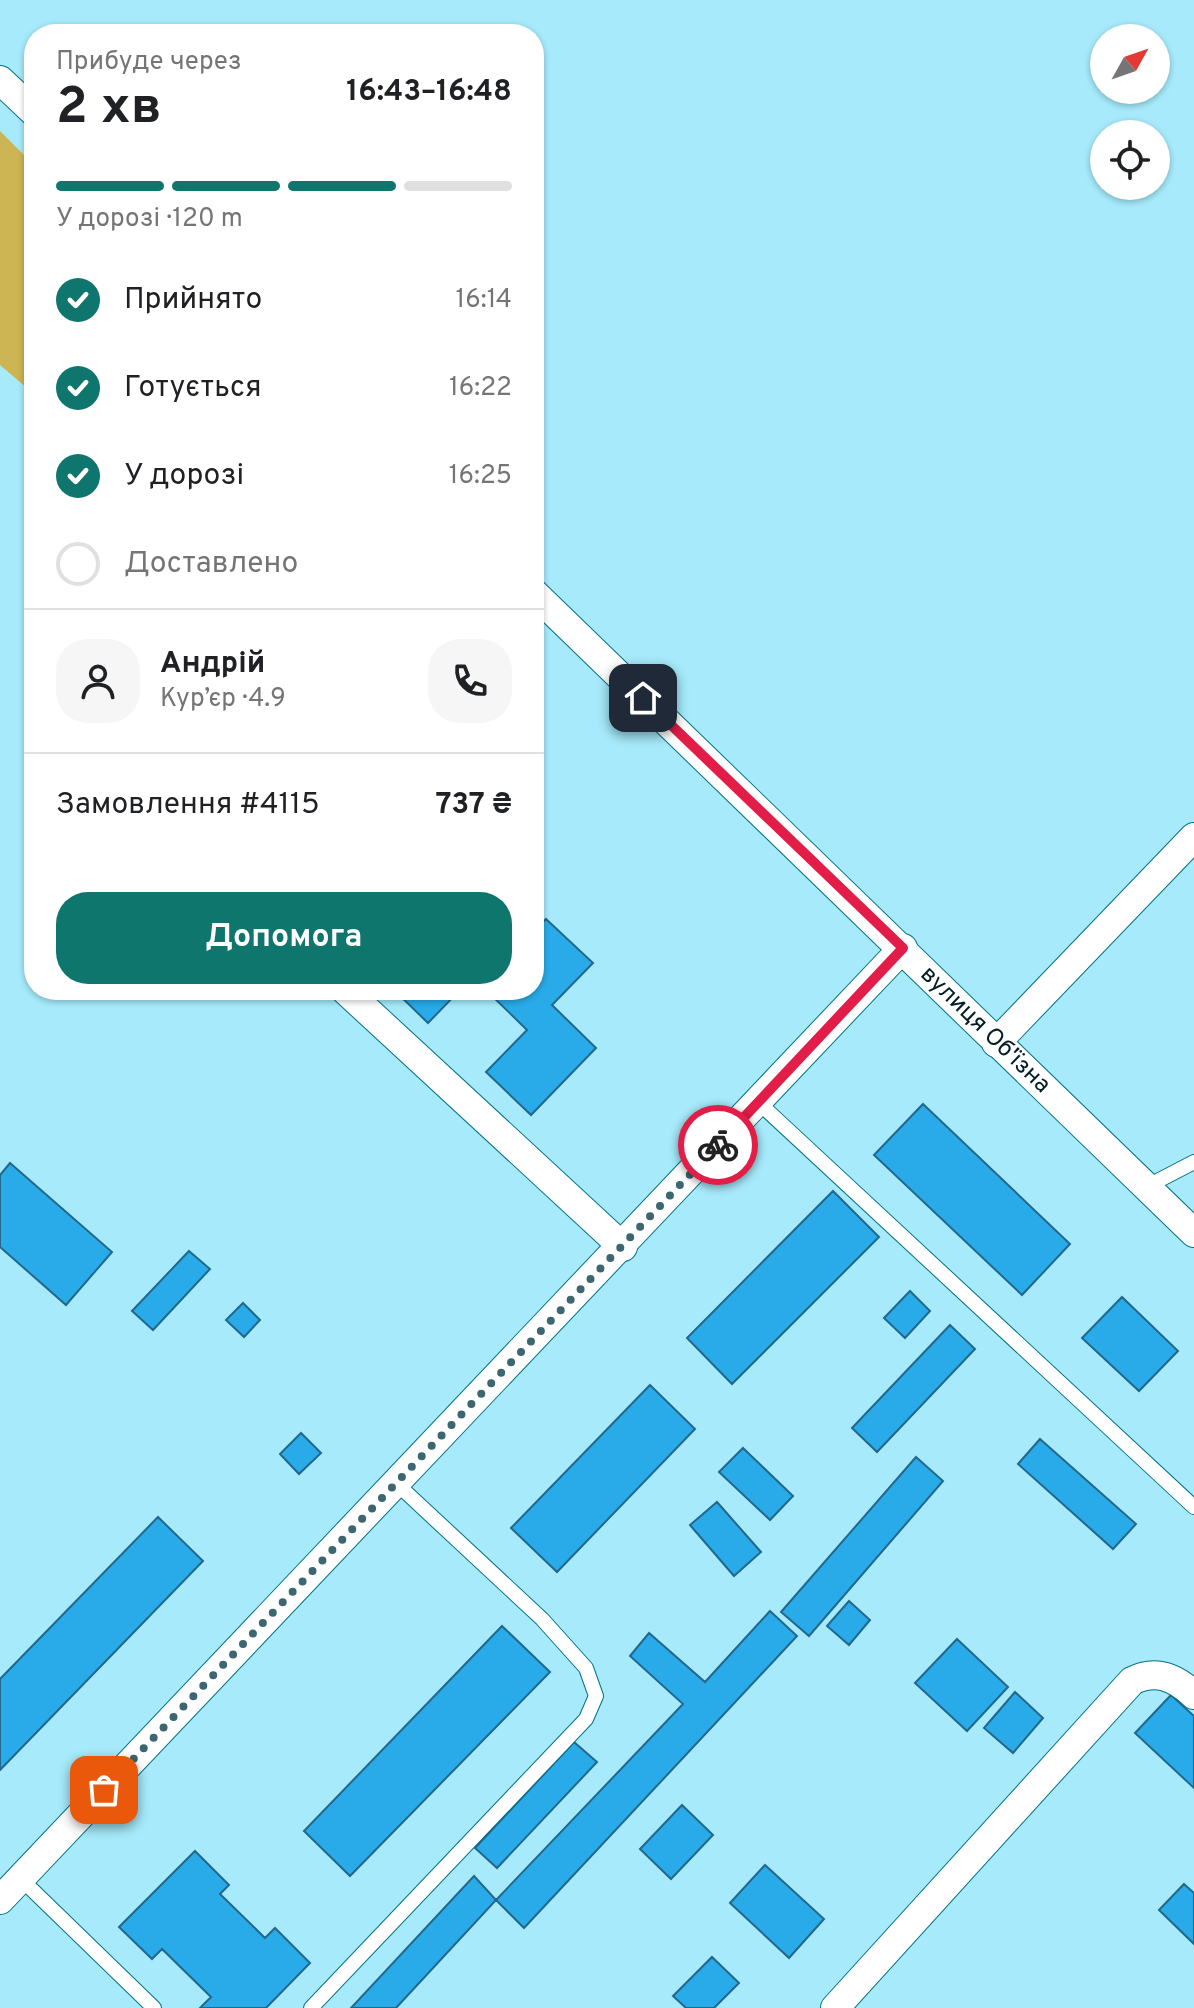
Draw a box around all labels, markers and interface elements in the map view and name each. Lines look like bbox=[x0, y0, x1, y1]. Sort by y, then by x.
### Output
north arrow bbox=[1090, 24, 1170, 104]
map controls bbox=[1090, 24, 1170, 200]
text: Прибуде через bbox=[56, 46, 242, 79]
text: 16:43–16:48 bbox=[346, 74, 512, 111]
text: 2 хв bbox=[56, 76, 162, 142]
button: locate bbox=[1090, 120, 1170, 200]
text: У дорозі · 120 m bbox=[56, 203, 243, 236]
icon: check bbox=[56, 278, 100, 322]
text: Прийнято bbox=[124, 282, 262, 319]
text: 16:14 bbox=[456, 284, 512, 317]
icon: check bbox=[56, 366, 100, 410]
text: Готується bbox=[124, 370, 262, 407]
text: 16:22 bbox=[449, 372, 512, 405]
icon: check bbox=[56, 454, 100, 498]
text: У дорозі bbox=[124, 458, 244, 495]
text: 16:25 bbox=[449, 460, 512, 493]
text: Доставлено bbox=[124, 546, 298, 583]
button: person bbox=[56, 639, 140, 723]
button: phone bbox=[428, 639, 512, 723]
text: Андрій bbox=[160, 646, 265, 683]
pin bbox=[609, 664, 677, 732]
icon: home bbox=[621, 676, 665, 720]
text: Кур’єр · 4.9 bbox=[160, 683, 286, 716]
text: Замовлення #4115 bbox=[56, 787, 320, 824]
text: 737 ₴ bbox=[435, 787, 512, 824]
button: Допомога bbox=[56, 892, 512, 984]
street label: вулиця Об'їзна bbox=[913, 960, 1056, 1100]
courier bbox=[678, 1105, 758, 1185]
icon: bike bbox=[696, 1123, 740, 1167]
pin bbox=[70, 1756, 138, 1824]
icon: bag bbox=[82, 1768, 126, 1812]

